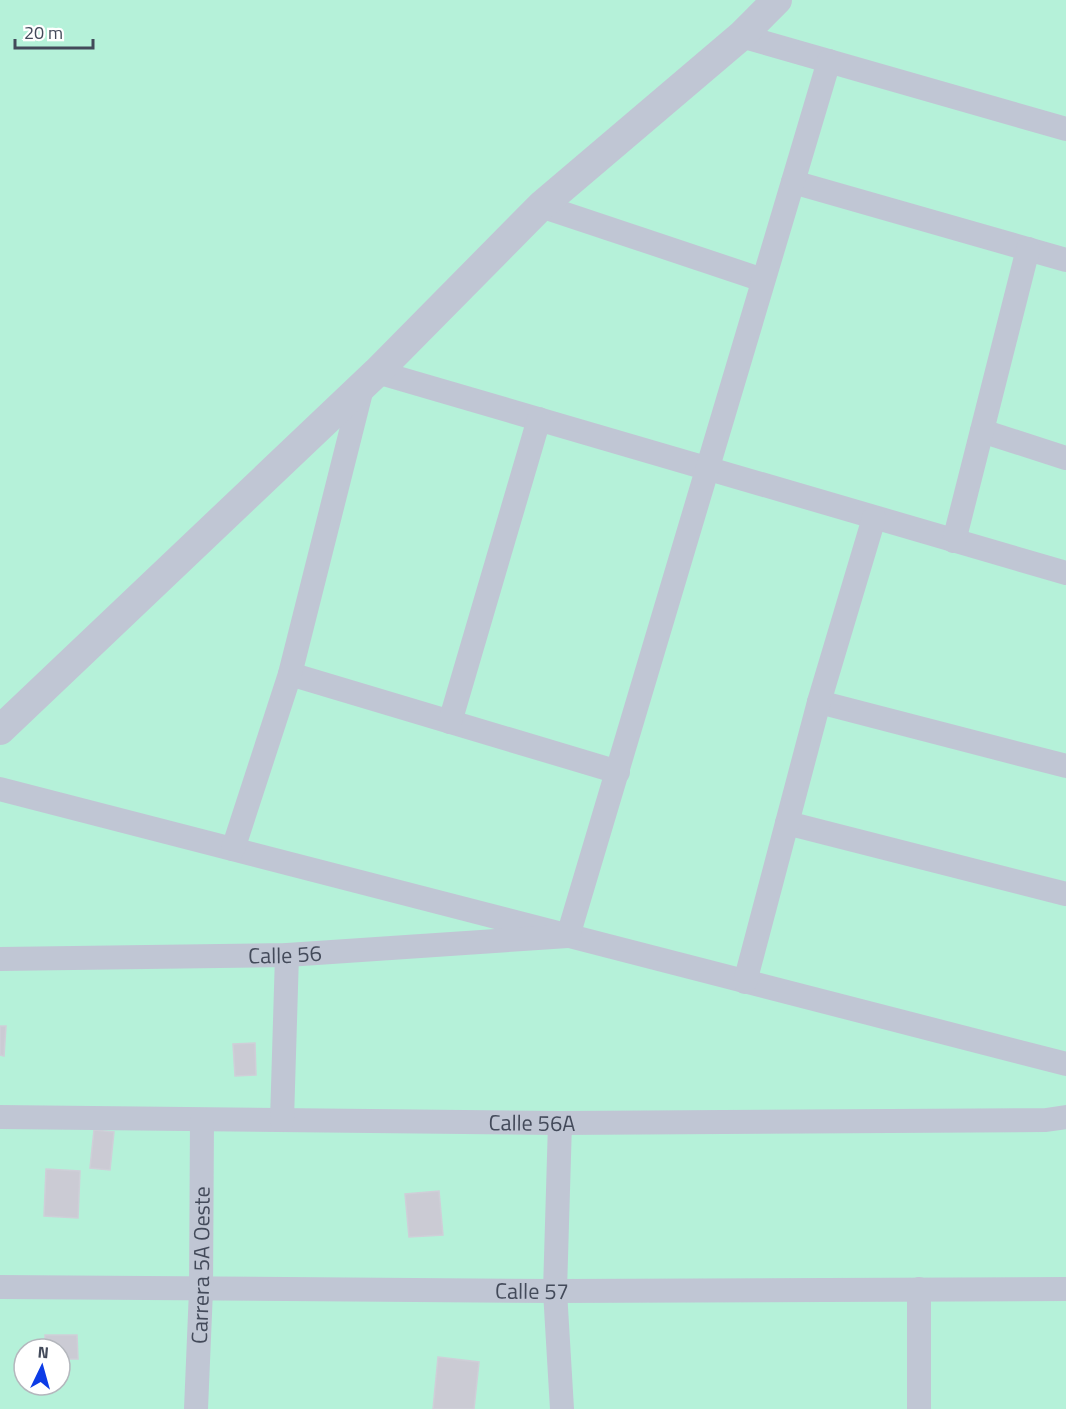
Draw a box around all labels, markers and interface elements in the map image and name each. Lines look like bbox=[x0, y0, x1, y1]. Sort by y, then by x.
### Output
scale bar bbox=[15, 12, 93, 50]
text: 20 m bbox=[24, 19, 63, 46]
street label: Calle 56 bbox=[248, 936, 323, 973]
street label: Calle 56A bbox=[488, 1105, 576, 1140]
street label: Carrera 5A Oeste bbox=[182, 1186, 219, 1345]
street label: Calle 57 bbox=[495, 1274, 569, 1308]
north arrow bbox=[12, 1337, 72, 1397]
text: N bbox=[37, 1340, 50, 1364]

